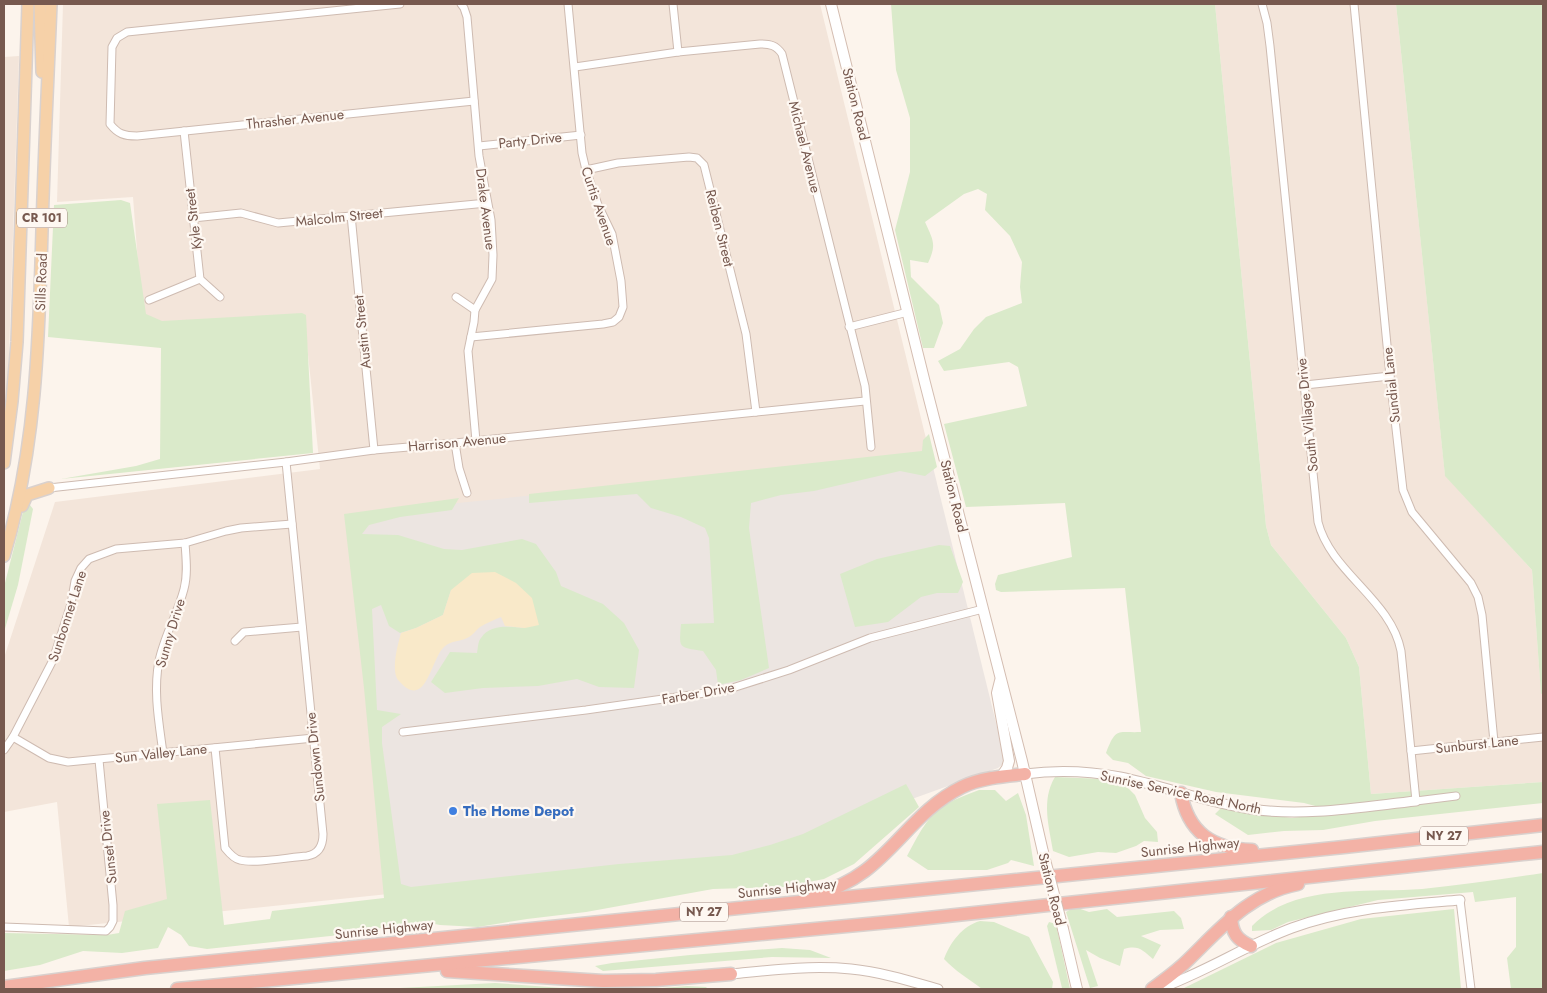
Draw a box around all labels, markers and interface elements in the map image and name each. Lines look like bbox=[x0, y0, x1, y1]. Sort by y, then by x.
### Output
street label: Station Road bbox=[837, 66, 875, 142]
street label: Michael Avenue bbox=[784, 99, 826, 195]
street label: Thrasher Avenue bbox=[245, 104, 345, 134]
street label: Party Drive bbox=[497, 127, 563, 153]
street label: Curtis Avenue bbox=[576, 164, 622, 248]
street label: Drake Avenue bbox=[471, 167, 501, 251]
street label: Kyle Street bbox=[179, 187, 207, 251]
street label: Reiben Street bbox=[701, 187, 739, 269]
street label: Malcolm Street bbox=[295, 202, 384, 232]
road number: CR 101 bbox=[17, 208, 67, 228]
street label: Sills Road bbox=[30, 253, 52, 311]
street label: Austin Street bbox=[348, 294, 376, 370]
street label: Sundial Lane bbox=[1377, 346, 1405, 424]
street label: South Village Drive bbox=[1291, 357, 1323, 473]
street label: Harrison Avenue bbox=[407, 428, 507, 456]
street label: Station Road bbox=[935, 458, 973, 534]
street label: Sunbonnet Lane bbox=[43, 568, 91, 664]
street label: Sunny Drive bbox=[150, 596, 190, 670]
street label: Farber Drive bbox=[660, 677, 736, 709]
street label: Sundown Drive bbox=[300, 711, 330, 803]
street label: Sunburst Lane bbox=[1435, 730, 1519, 758]
street label: Sun Valley Lane bbox=[114, 738, 208, 768]
street label: Sunrise Service Road North bbox=[1099, 765, 1263, 819]
place label: The Home Depot bbox=[463, 801, 574, 821]
marker: The Home Depot bbox=[447, 805, 459, 817]
street label: Sunset Drive bbox=[94, 809, 122, 885]
road number: NY 27 bbox=[1420, 826, 1468, 846]
street label: Sunrise Highway bbox=[1140, 832, 1241, 862]
street label: Station Road bbox=[1033, 851, 1071, 927]
street label: Sunrise Highway bbox=[737, 873, 838, 903]
road number: NY 27 bbox=[680, 902, 728, 922]
street label: Sunrise Highway bbox=[334, 914, 435, 944]

